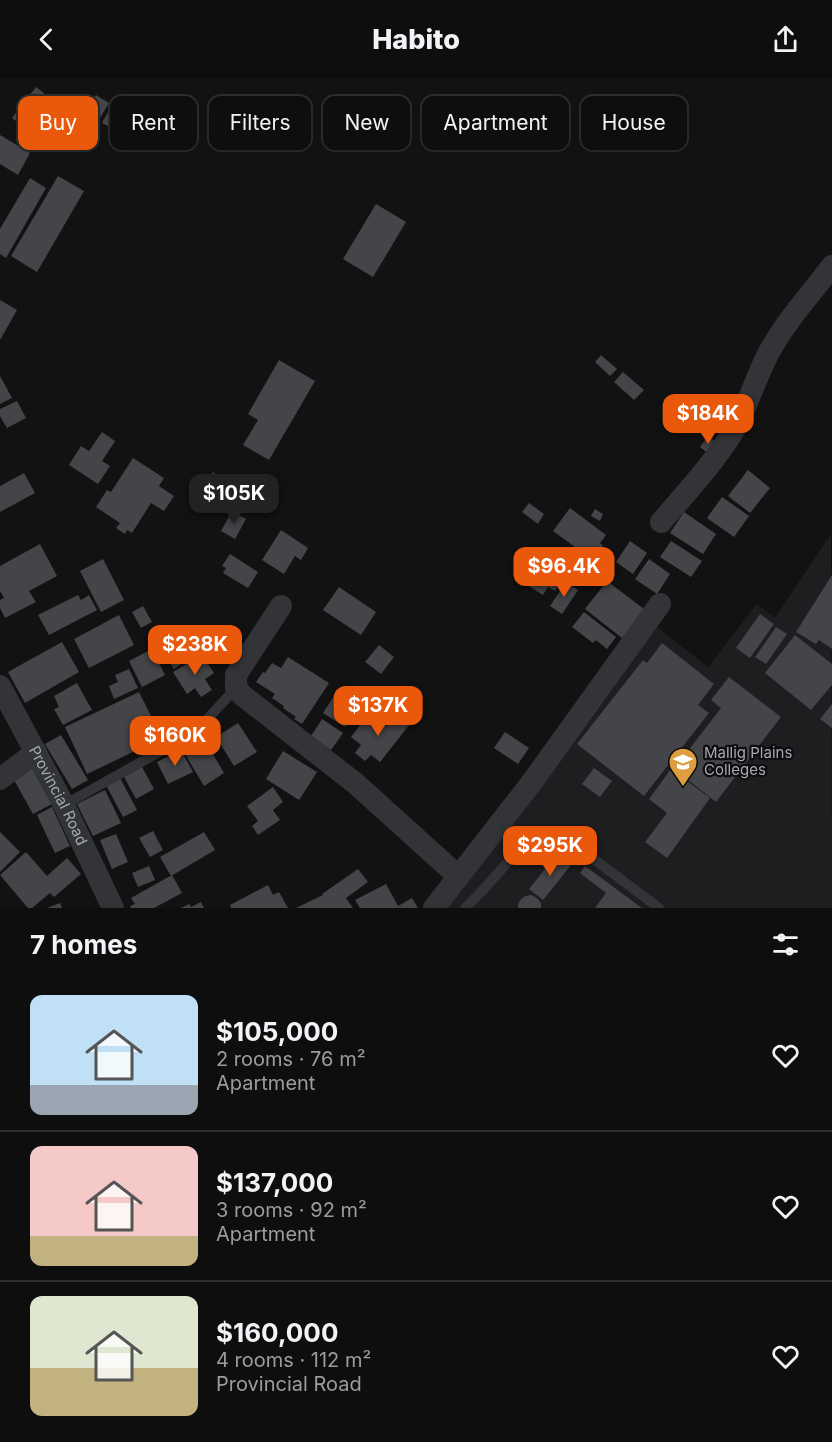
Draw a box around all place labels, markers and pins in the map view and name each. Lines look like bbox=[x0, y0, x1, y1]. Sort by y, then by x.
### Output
pin: $184K bbox=[666, 394, 750, 445]
pin: $105K bbox=[192, 474, 276, 525]
pin: $96.4K bbox=[515, 547, 613, 598]
pin: $238K bbox=[153, 625, 237, 676]
pin: $137K bbox=[336, 686, 420, 737]
pin: $160K bbox=[133, 716, 217, 767]
place label: Mallig Plains Colleges bbox=[704, 743, 792, 779]
school or university icon: Mallig Plains Colleges bbox=[667, 746, 699, 788]
pin: $295K bbox=[508, 826, 592, 877]

